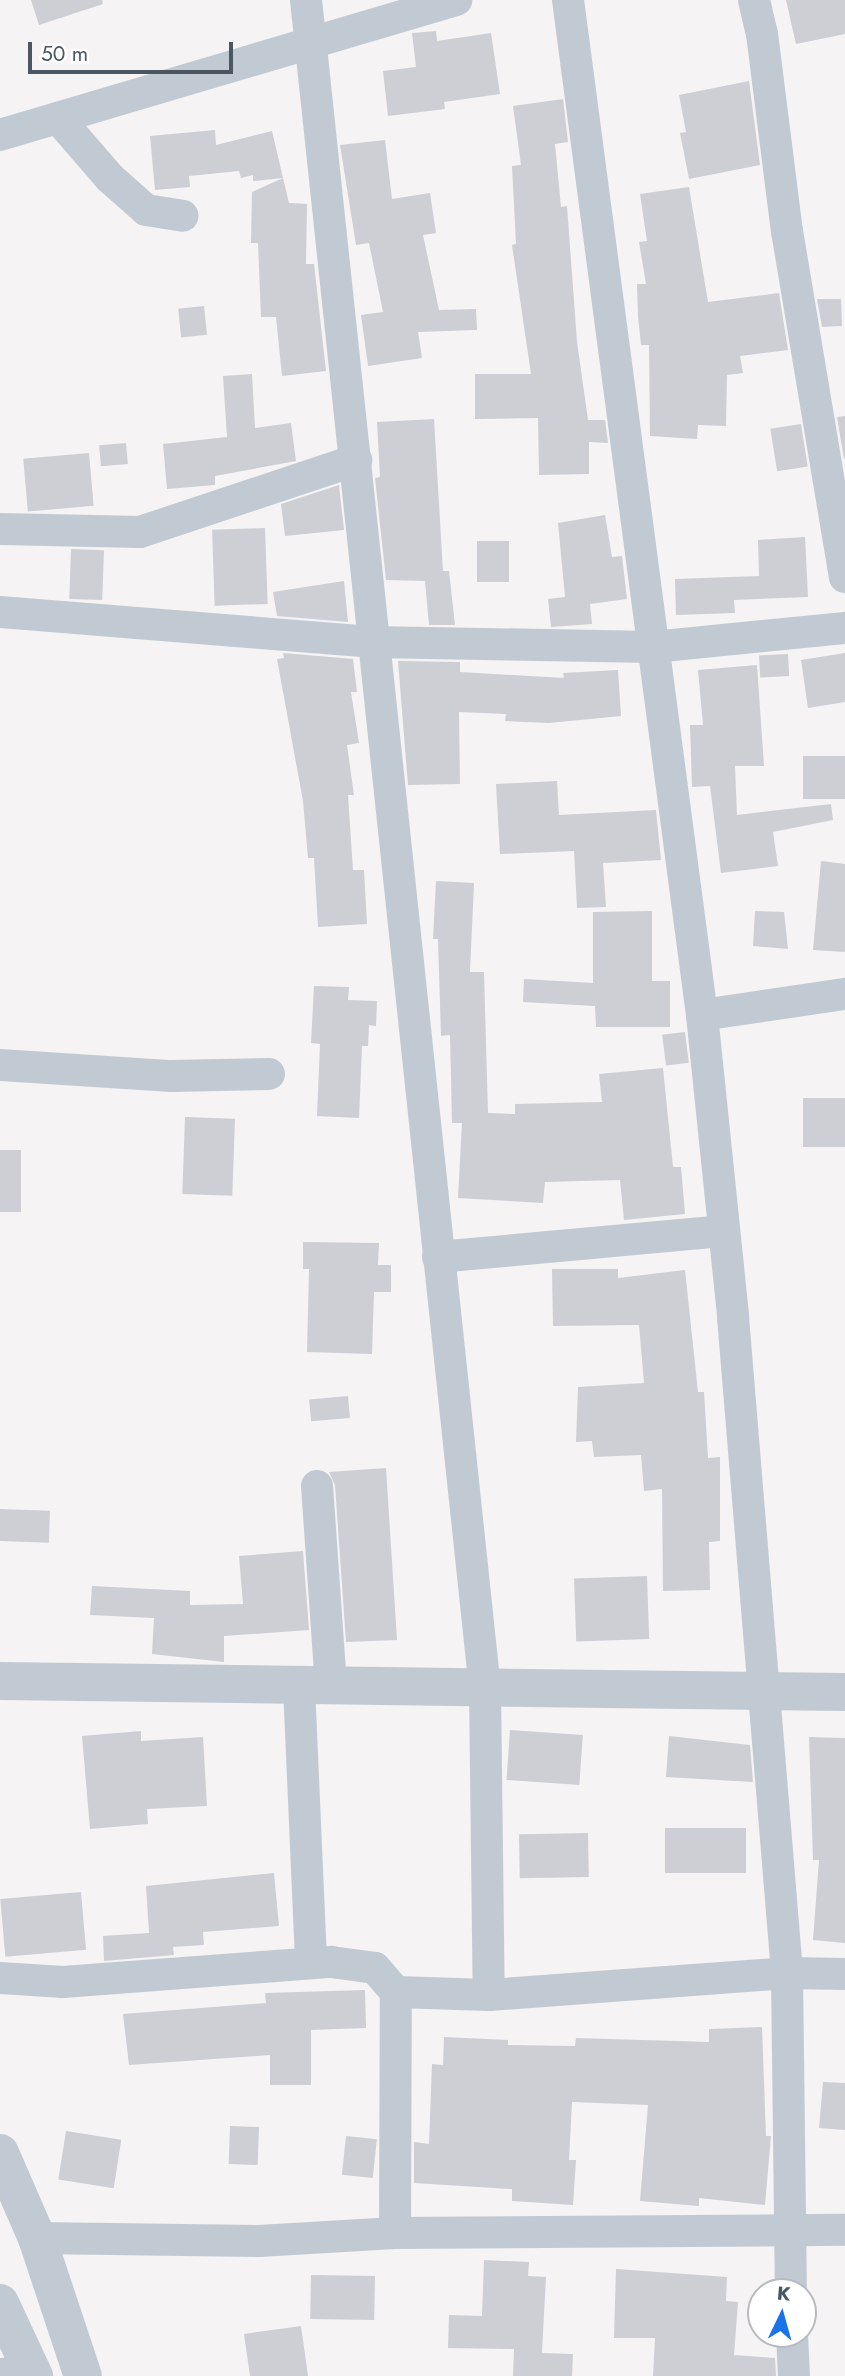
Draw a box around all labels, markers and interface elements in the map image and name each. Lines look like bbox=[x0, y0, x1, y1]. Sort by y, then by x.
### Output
scale bar bbox=[32, 28, 236, 72]
text: 50 m bbox=[41, 39, 88, 69]
north arrow bbox=[747, 2278, 817, 2348]
text: K bbox=[776, 2280, 791, 2308]

